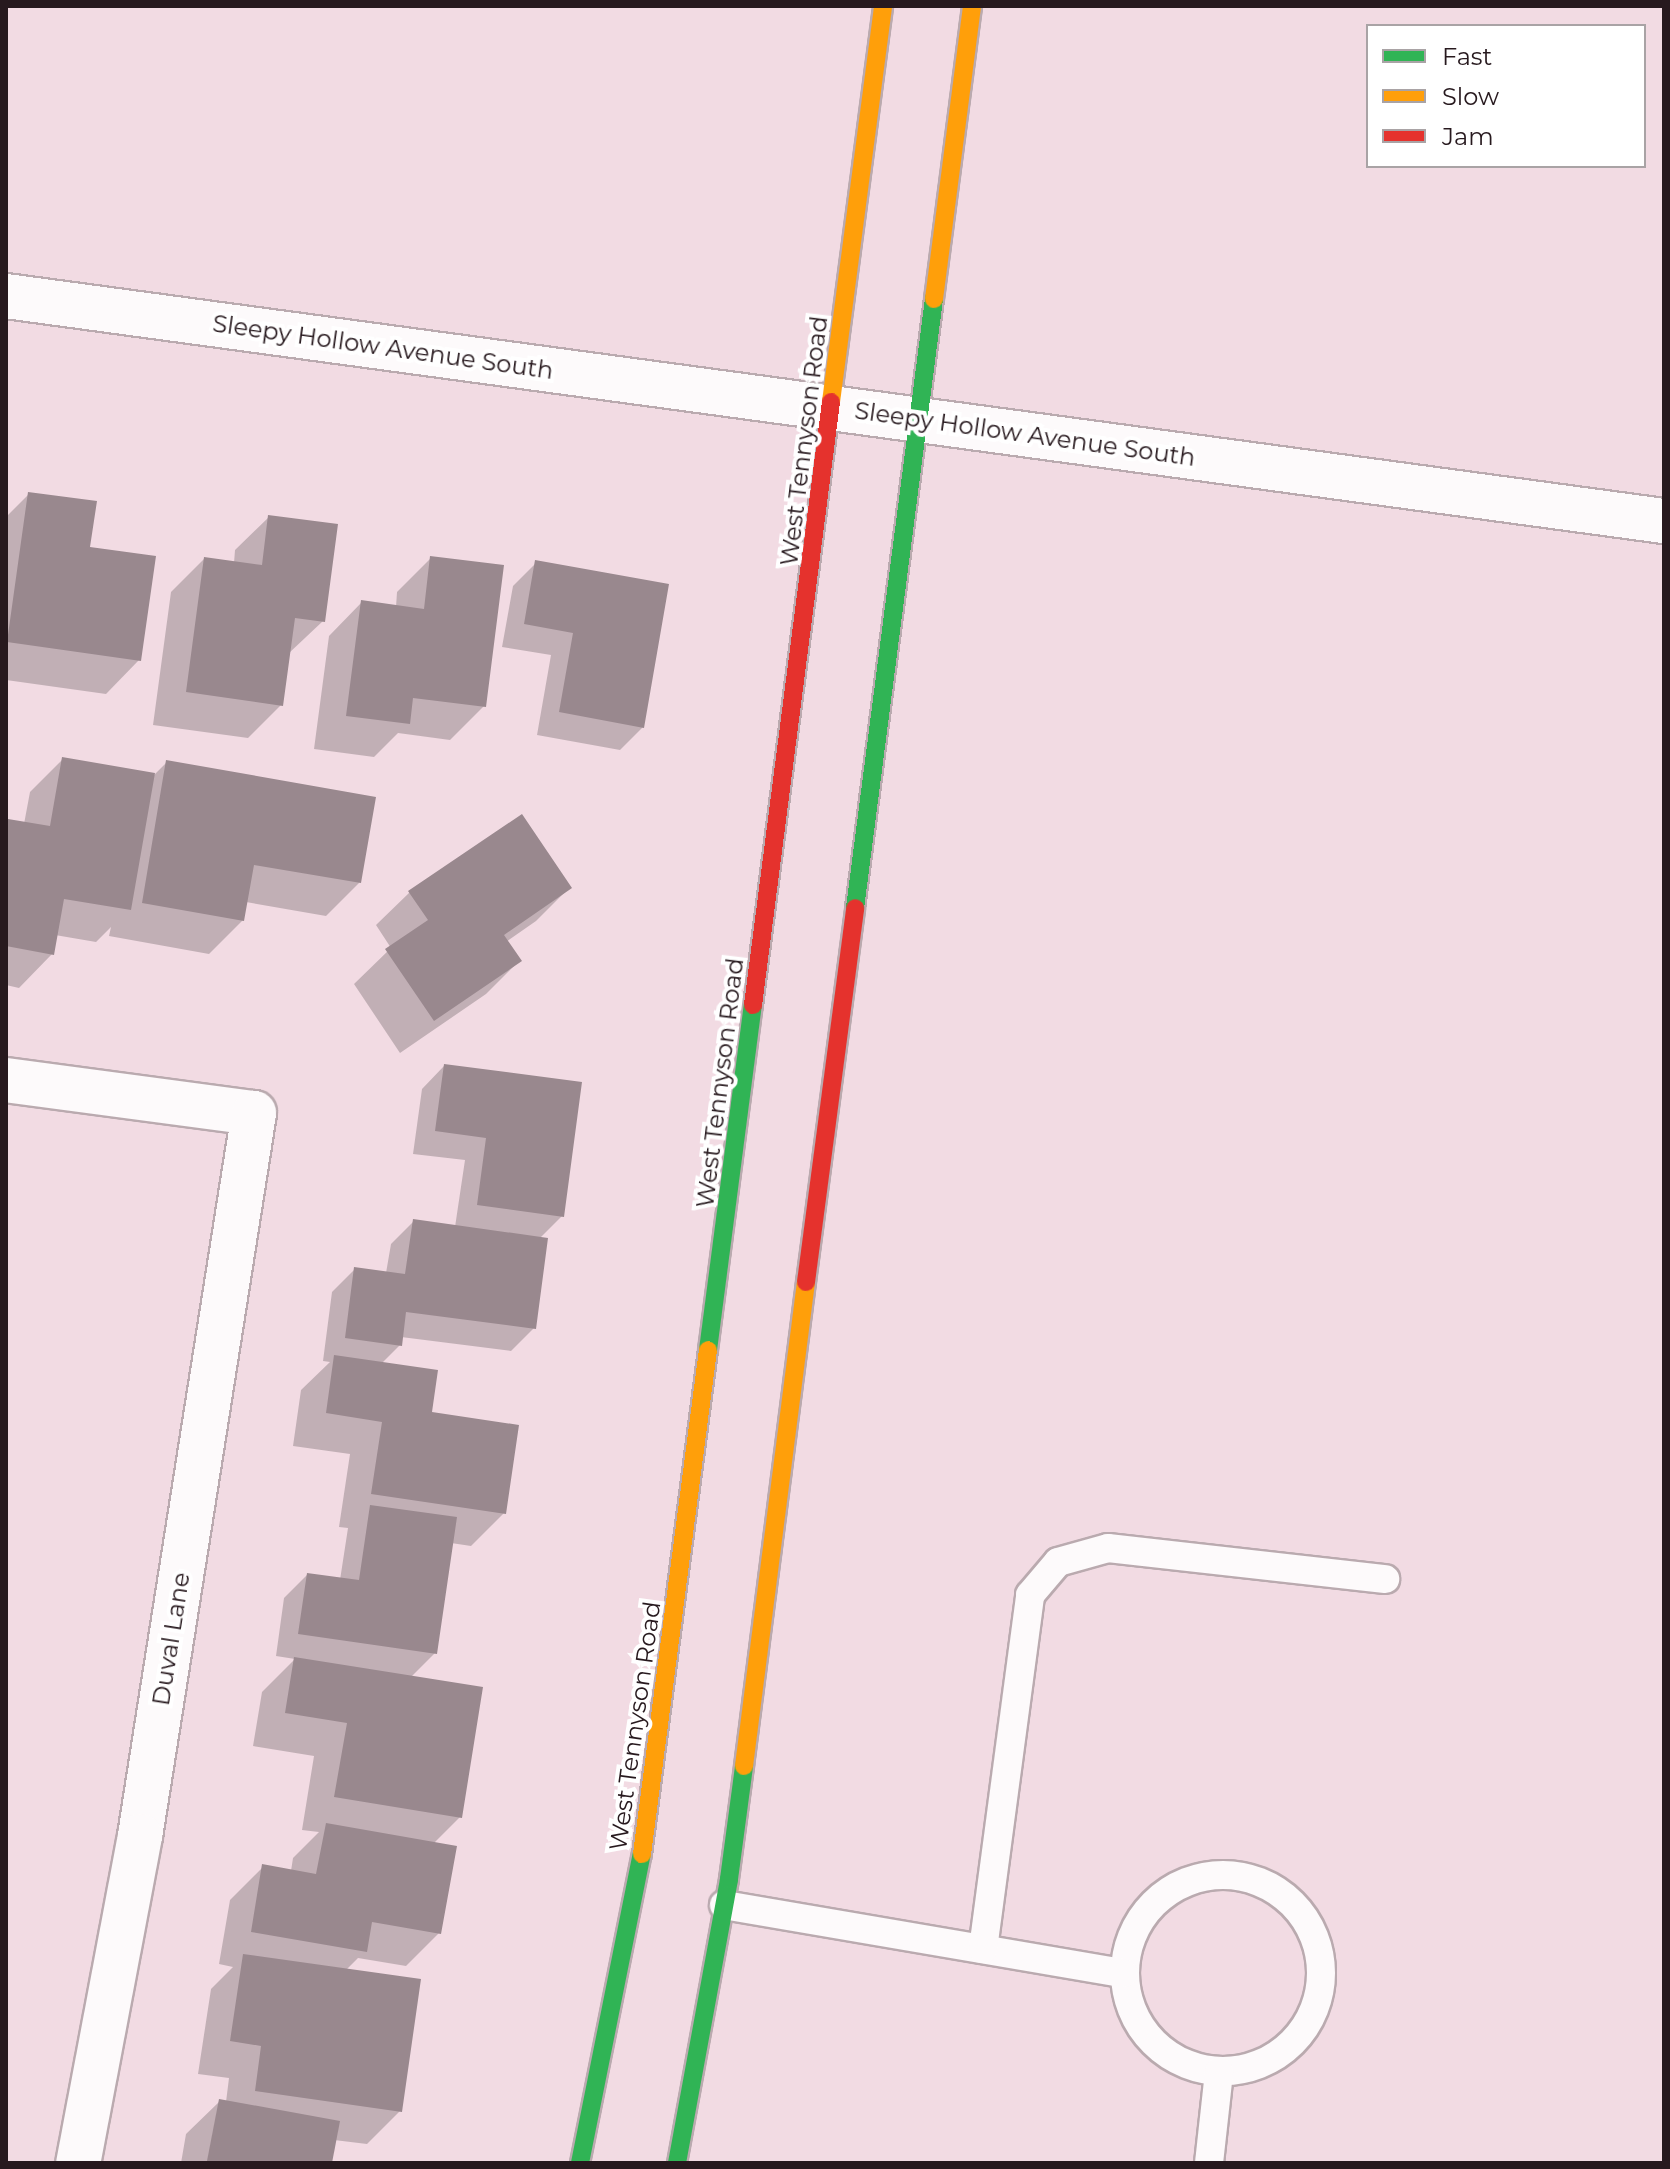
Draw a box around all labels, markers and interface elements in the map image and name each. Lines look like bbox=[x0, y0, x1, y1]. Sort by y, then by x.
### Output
legend bbox=[1366, 24, 1646, 168]
text: Fast bbox=[1442, 42, 1492, 71]
text: Slow bbox=[1442, 82, 1499, 111]
text: Jam bbox=[1442, 122, 1494, 151]
street label: Sleepy Hollow Avenue South bbox=[211, 309, 555, 385]
street label: West Tennyson Road bbox=[774, 314, 834, 568]
street label: Sleepy Hollow Avenue South bbox=[853, 396, 1197, 472]
street label: West Tennyson Road bbox=[690, 956, 750, 1210]
street label: Duval Lane bbox=[146, 1570, 196, 1708]
street label: West Tennyson Road bbox=[603, 1600, 667, 1852]

